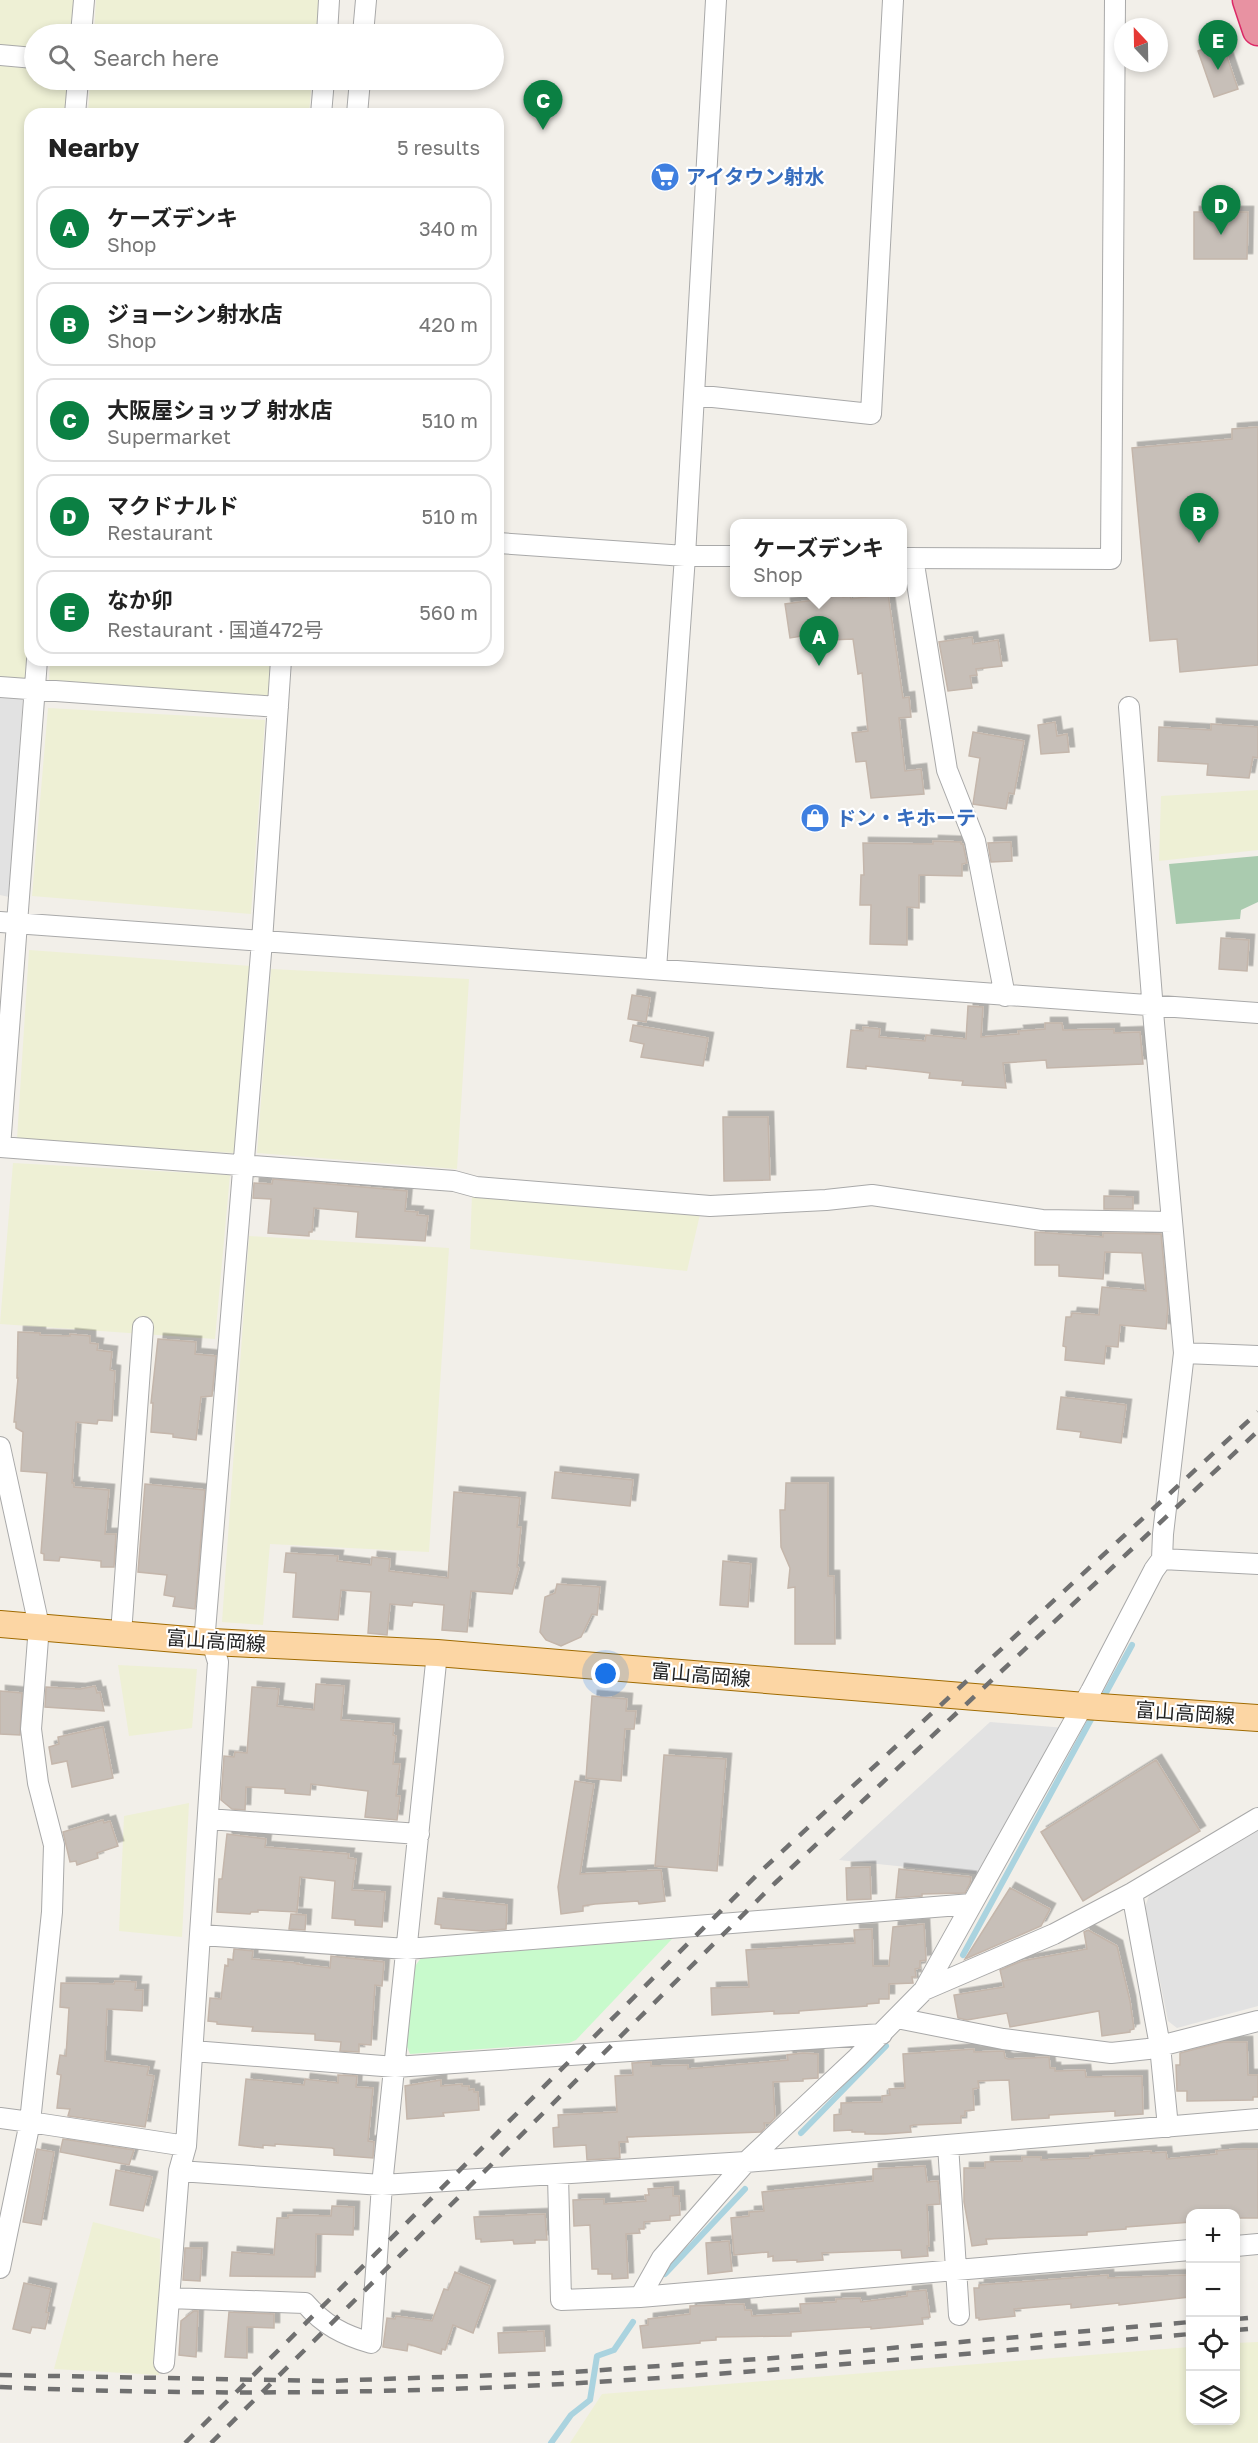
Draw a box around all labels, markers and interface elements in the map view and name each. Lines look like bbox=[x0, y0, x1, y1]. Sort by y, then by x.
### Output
north arrow bbox=[1114, 18, 1168, 72]
pin: E bbox=[1198, 20, 1238, 70]
search box bbox=[24, 24, 504, 90]
icon: search bbox=[45, 41, 78, 74]
text: Search here bbox=[93, 44, 219, 71]
pin: C bbox=[524, 80, 562, 130]
text: Nearby bbox=[48, 132, 139, 163]
text: 5 results bbox=[397, 135, 480, 159]
supermarket icon: アイタウン射水 bbox=[649, 161, 681, 193]
place label: アイタウン射水 bbox=[686, 164, 824, 188]
pin: D bbox=[1202, 186, 1240, 235]
text: ケーズデンキ bbox=[107, 204, 238, 231]
text: A bbox=[62, 216, 77, 240]
text: 340 m bbox=[419, 216, 478, 240]
text: Shop bbox=[107, 232, 156, 256]
text: ジョーシン射水店 bbox=[107, 300, 283, 327]
text: B bbox=[62, 312, 77, 336]
text: 420 m bbox=[419, 312, 478, 336]
text: Shop bbox=[107, 328, 156, 352]
text: 大阪屋ショップ 射水店 bbox=[107, 396, 333, 423]
text: C bbox=[62, 408, 77, 432]
text: 510 m bbox=[422, 408, 478, 432]
text: Supermarket bbox=[107, 424, 231, 448]
text: マクドナルド bbox=[107, 492, 239, 519]
pin: B bbox=[1180, 494, 1218, 543]
text: D bbox=[62, 504, 77, 528]
text: 510 m bbox=[422, 504, 478, 528]
popup bbox=[730, 519, 907, 597]
text: Restaurant bbox=[107, 520, 213, 544]
text: ケーズデンキ bbox=[753, 534, 884, 561]
text: Shop bbox=[753, 562, 802, 586]
text: なか卯 bbox=[107, 586, 173, 613]
text: E bbox=[63, 600, 76, 624]
text: 560 m bbox=[419, 600, 478, 624]
pin: A bbox=[800, 616, 838, 666]
text: Restaurant · 国道472号 bbox=[107, 617, 323, 641]
shop icon: ドン・キホーテ bbox=[799, 802, 831, 834]
place label: ドン・キホーテ bbox=[836, 805, 976, 829]
street label: 富山高岡線 bbox=[165, 1625, 267, 1655]
street label: 富山高岡線 bbox=[650, 1658, 752, 1690]
your location bbox=[591, 1659, 620, 1688]
street label: 富山高岡線 bbox=[1134, 1697, 1236, 1727]
map controls bbox=[1186, 2209, 1240, 2425]
button: + bbox=[1186, 2209, 1240, 2263]
button: − bbox=[1186, 2263, 1240, 2317]
button: locate bbox=[1186, 2317, 1240, 2371]
button: layers bbox=[1186, 2371, 1240, 2425]

